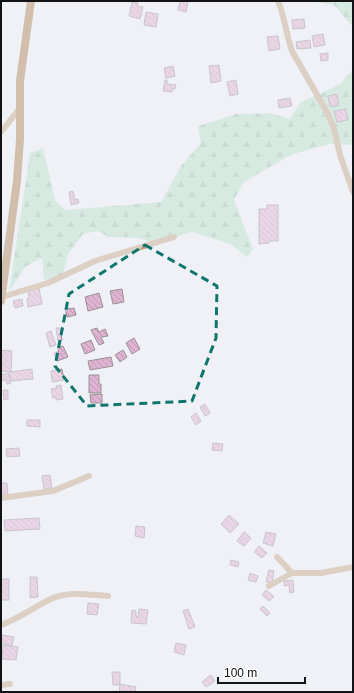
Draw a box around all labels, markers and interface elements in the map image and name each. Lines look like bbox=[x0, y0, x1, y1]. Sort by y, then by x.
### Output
scale bar bbox=[218, 659, 305, 685]
text: 100 m bbox=[224, 666, 257, 680]

